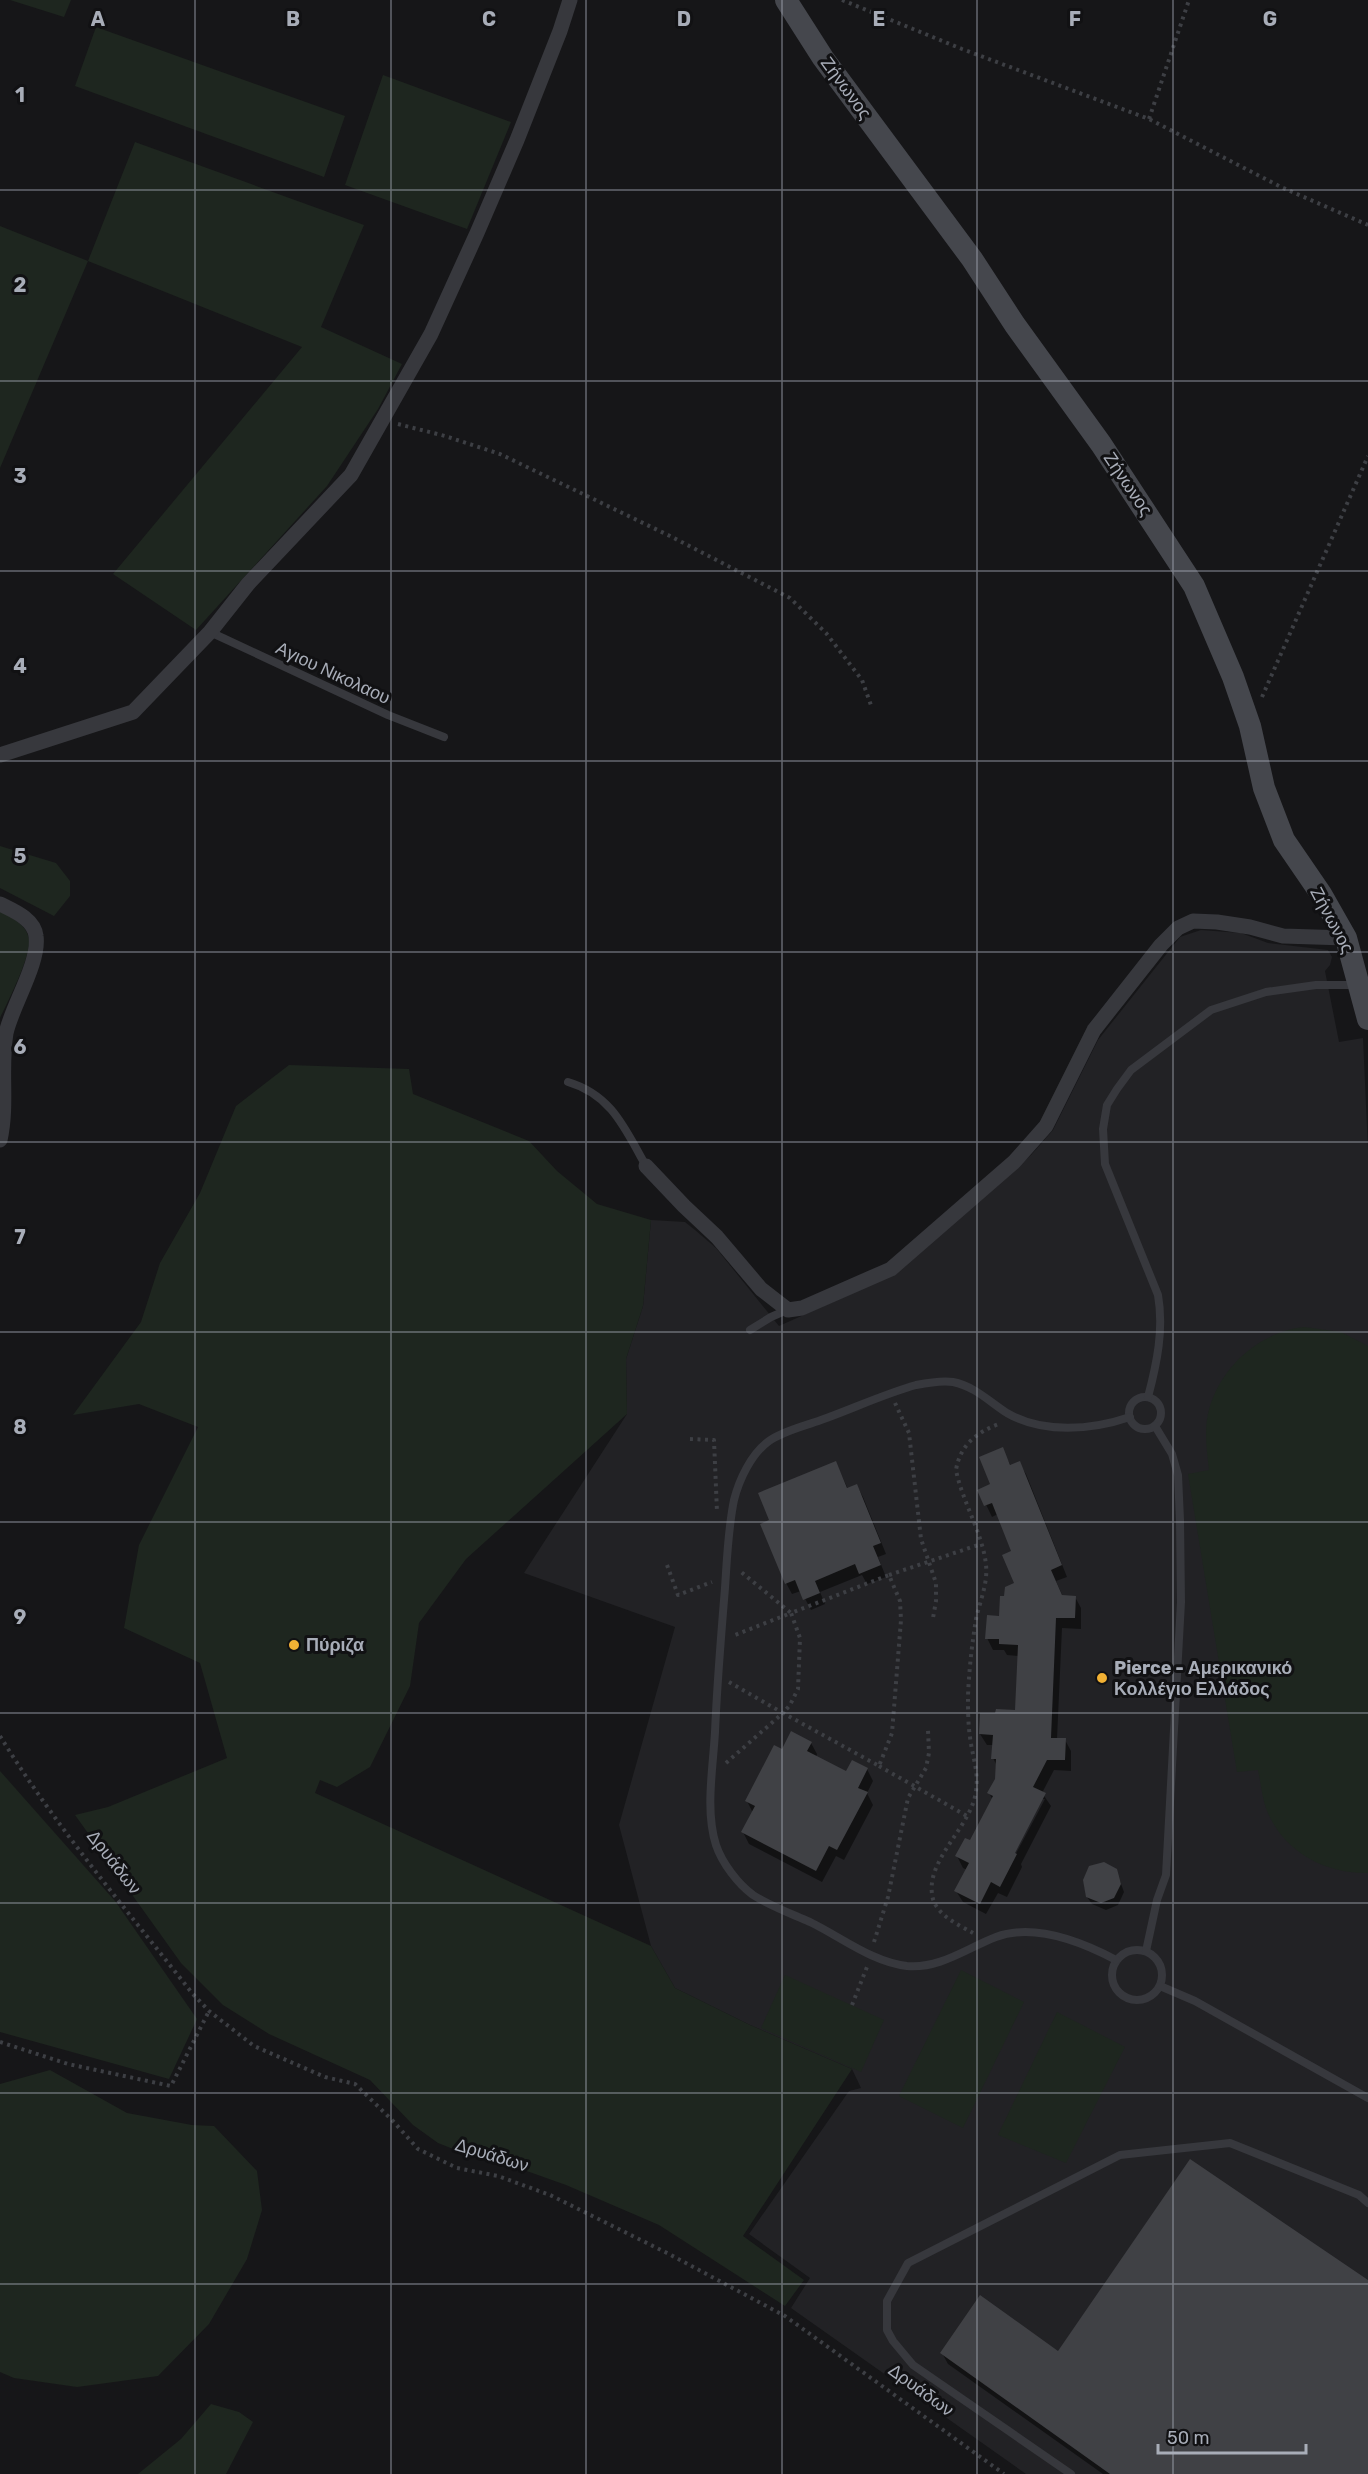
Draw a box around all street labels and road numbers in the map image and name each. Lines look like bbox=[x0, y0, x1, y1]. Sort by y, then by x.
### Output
street label: Ζήνωνος bbox=[816, 53, 876, 124]
street label: Ζήνωνος bbox=[1099, 448, 1157, 520]
street label: Αγιου Νικολαου bbox=[272, 637, 394, 709]
street label: Ζήνωνος bbox=[1305, 883, 1359, 957]
street label: Δρυάδων bbox=[82, 1825, 146, 1899]
street label: Δρυάδων bbox=[453, 2133, 531, 2177]
street label: Δρυάδων bbox=[884, 2359, 958, 2421]

